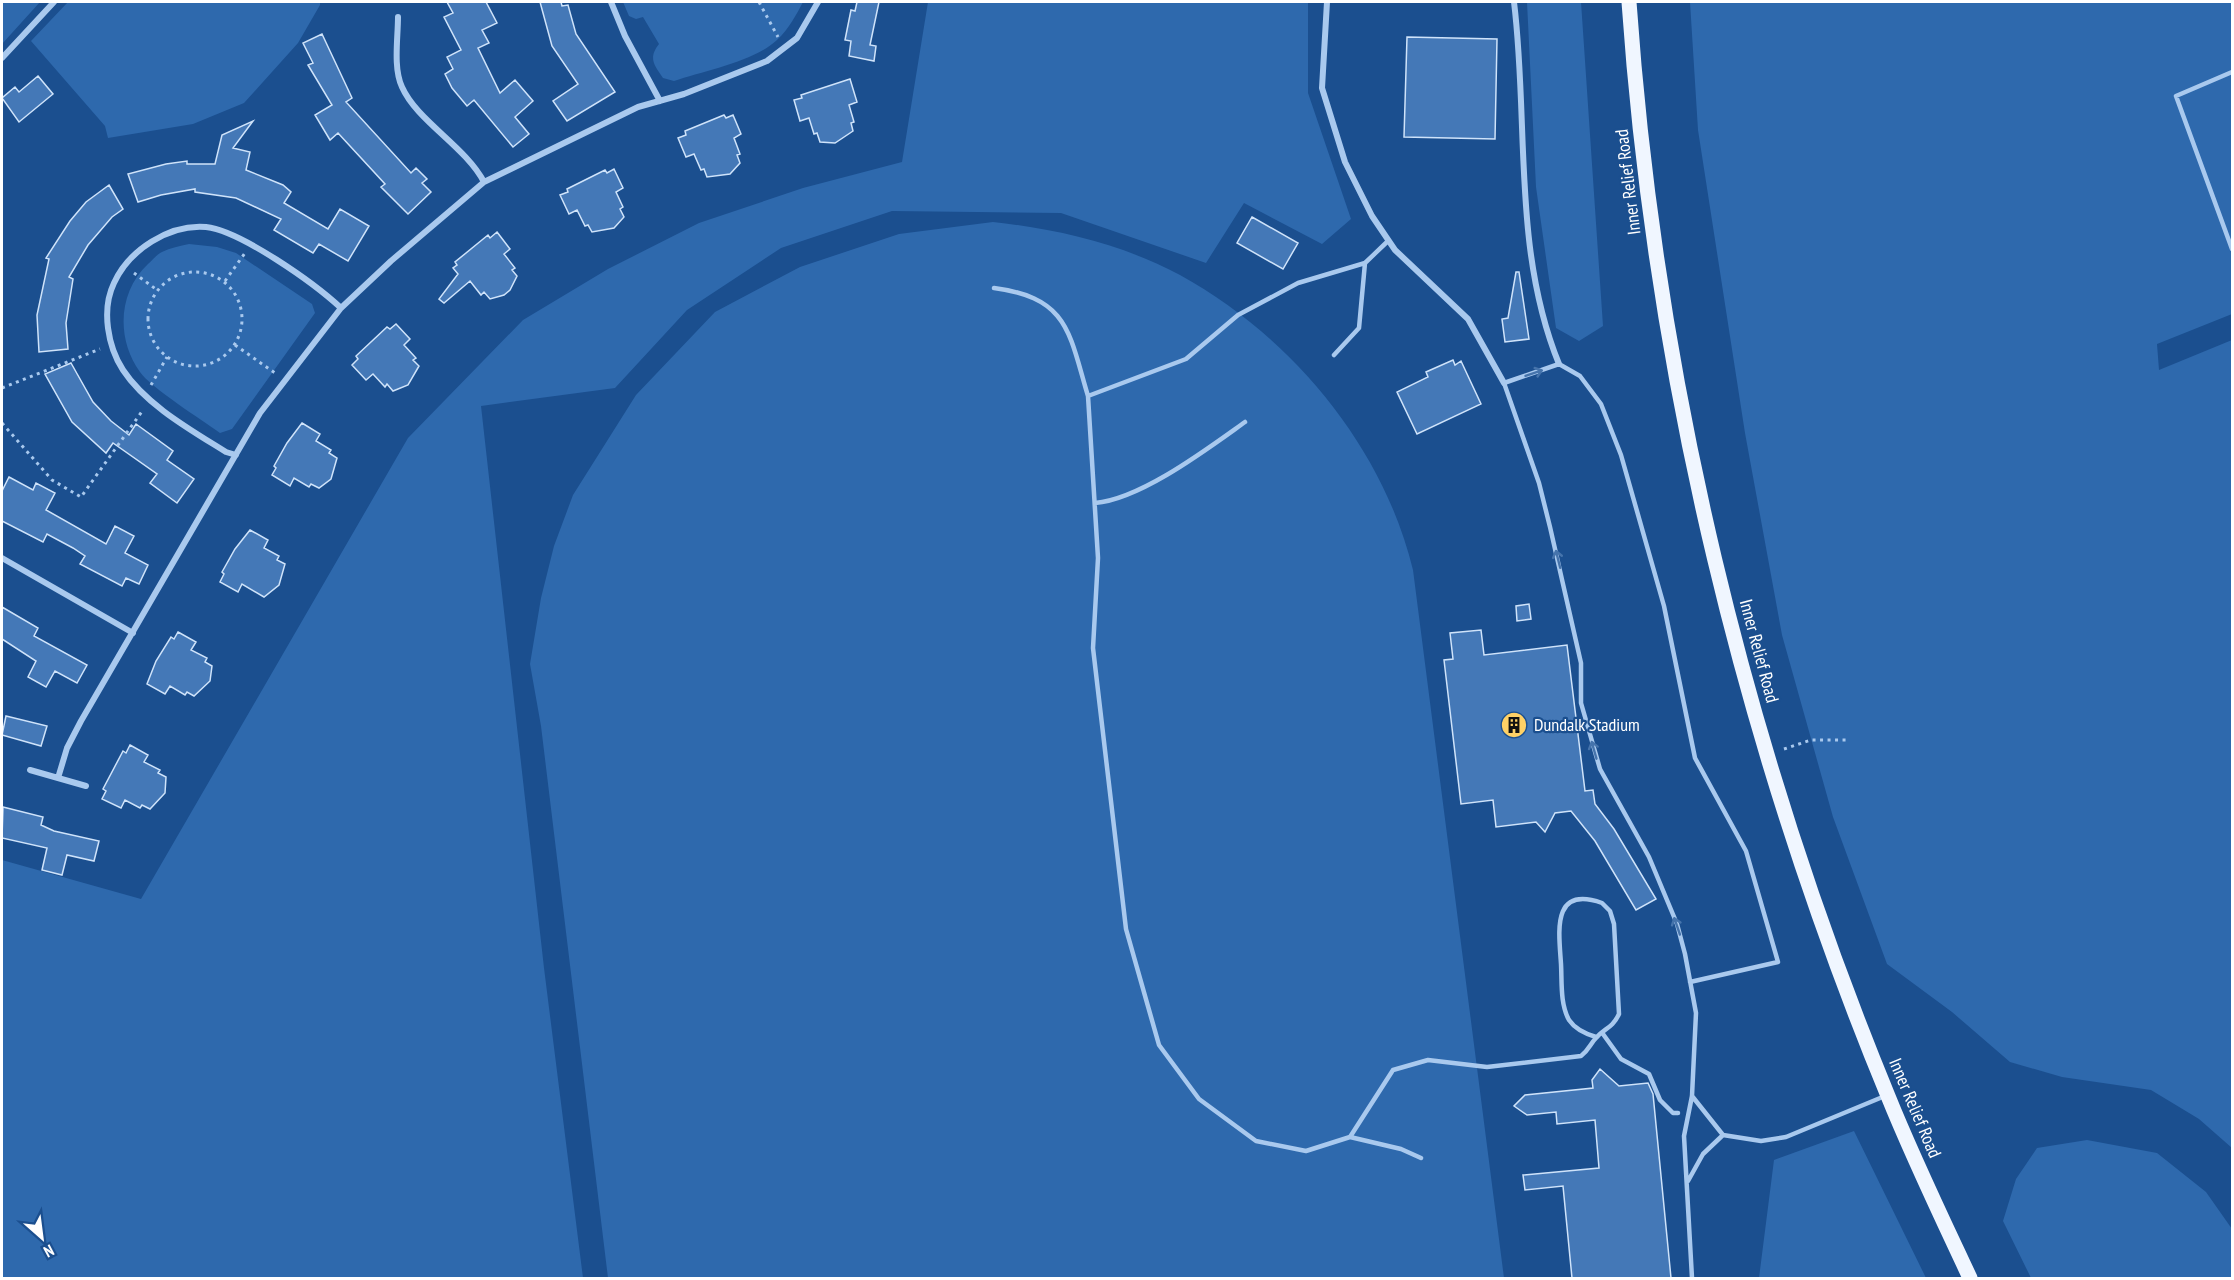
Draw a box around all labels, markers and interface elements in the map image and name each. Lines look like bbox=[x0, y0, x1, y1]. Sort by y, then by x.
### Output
street label: Inner Relief Road bbox=[1610, 128, 1645, 236]
one-way arrow bbox=[1524, 366, 1543, 377]
one-way arrow bbox=[1551, 550, 1563, 569]
street label: Inner Relief Road bbox=[1735, 597, 1784, 705]
building icon: Dundalk Stadium bbox=[1499, 710, 1529, 740]
place label: Dundalk Stadium bbox=[1534, 713, 1640, 736]
one-way arrow bbox=[1588, 741, 1599, 760]
one-way arrow bbox=[1670, 917, 1681, 936]
street label: Inner Relief Road bbox=[1884, 1054, 1947, 1161]
north arrow bbox=[12, 1208, 72, 1268]
text: N bbox=[41, 1240, 58, 1262]

